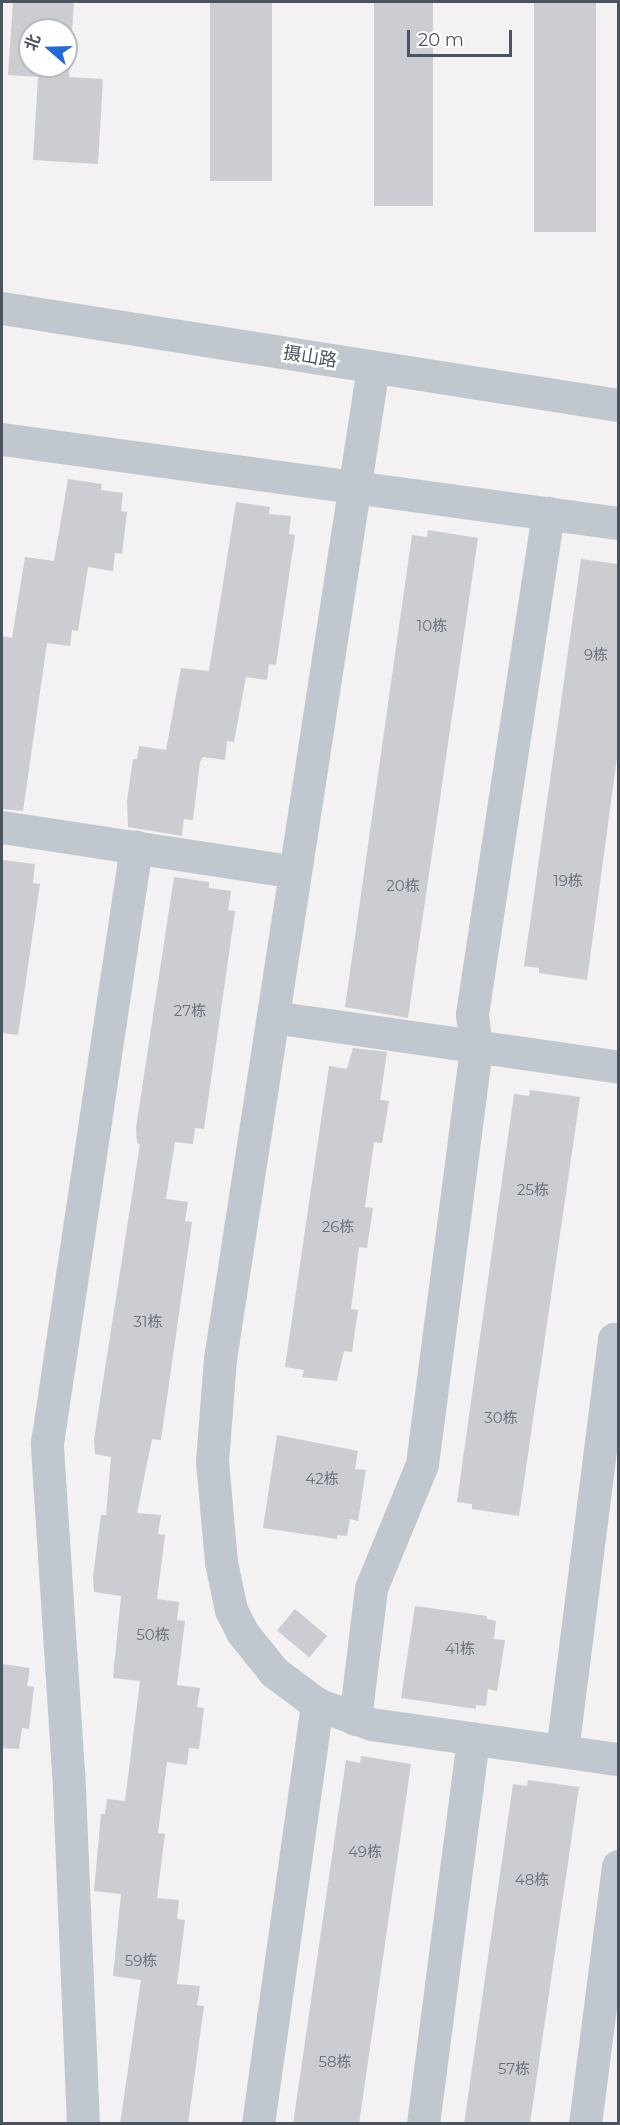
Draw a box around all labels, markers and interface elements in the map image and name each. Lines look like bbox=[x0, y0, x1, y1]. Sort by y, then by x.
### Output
north arrow bbox=[18, 18, 78, 78]
scale bar bbox=[410, 18, 515, 56]
text: 20 m bbox=[418, 29, 464, 51]
text: 北 bbox=[21, 32, 44, 53]
street label: 摄山路 bbox=[282, 342, 338, 372]
house number: 10栋 bbox=[417, 617, 447, 635]
house number: 9栋 bbox=[584, 646, 608, 664]
house number: 19栋 bbox=[553, 872, 583, 890]
house number: 20栋 bbox=[386, 877, 420, 895]
house number: 27栋 bbox=[174, 1002, 206, 1020]
house number: 25栋 bbox=[517, 1181, 549, 1199]
house number: 26栋 bbox=[322, 1218, 354, 1236]
house number: 31栋 bbox=[134, 1313, 162, 1331]
house number: 30栋 bbox=[484, 1409, 518, 1427]
house number: 42栋 bbox=[305, 1470, 339, 1488]
house number: 50栋 bbox=[136, 1626, 170, 1644]
house number: 41栋 bbox=[445, 1640, 475, 1658]
house number: 49栋 bbox=[348, 1843, 382, 1861]
house number: 48栋 bbox=[515, 1871, 549, 1889]
house number: 59栋 bbox=[125, 1952, 157, 1970]
house number: 58栋 bbox=[318, 2053, 352, 2071]
house number: 57栋 bbox=[498, 2060, 530, 2078]

